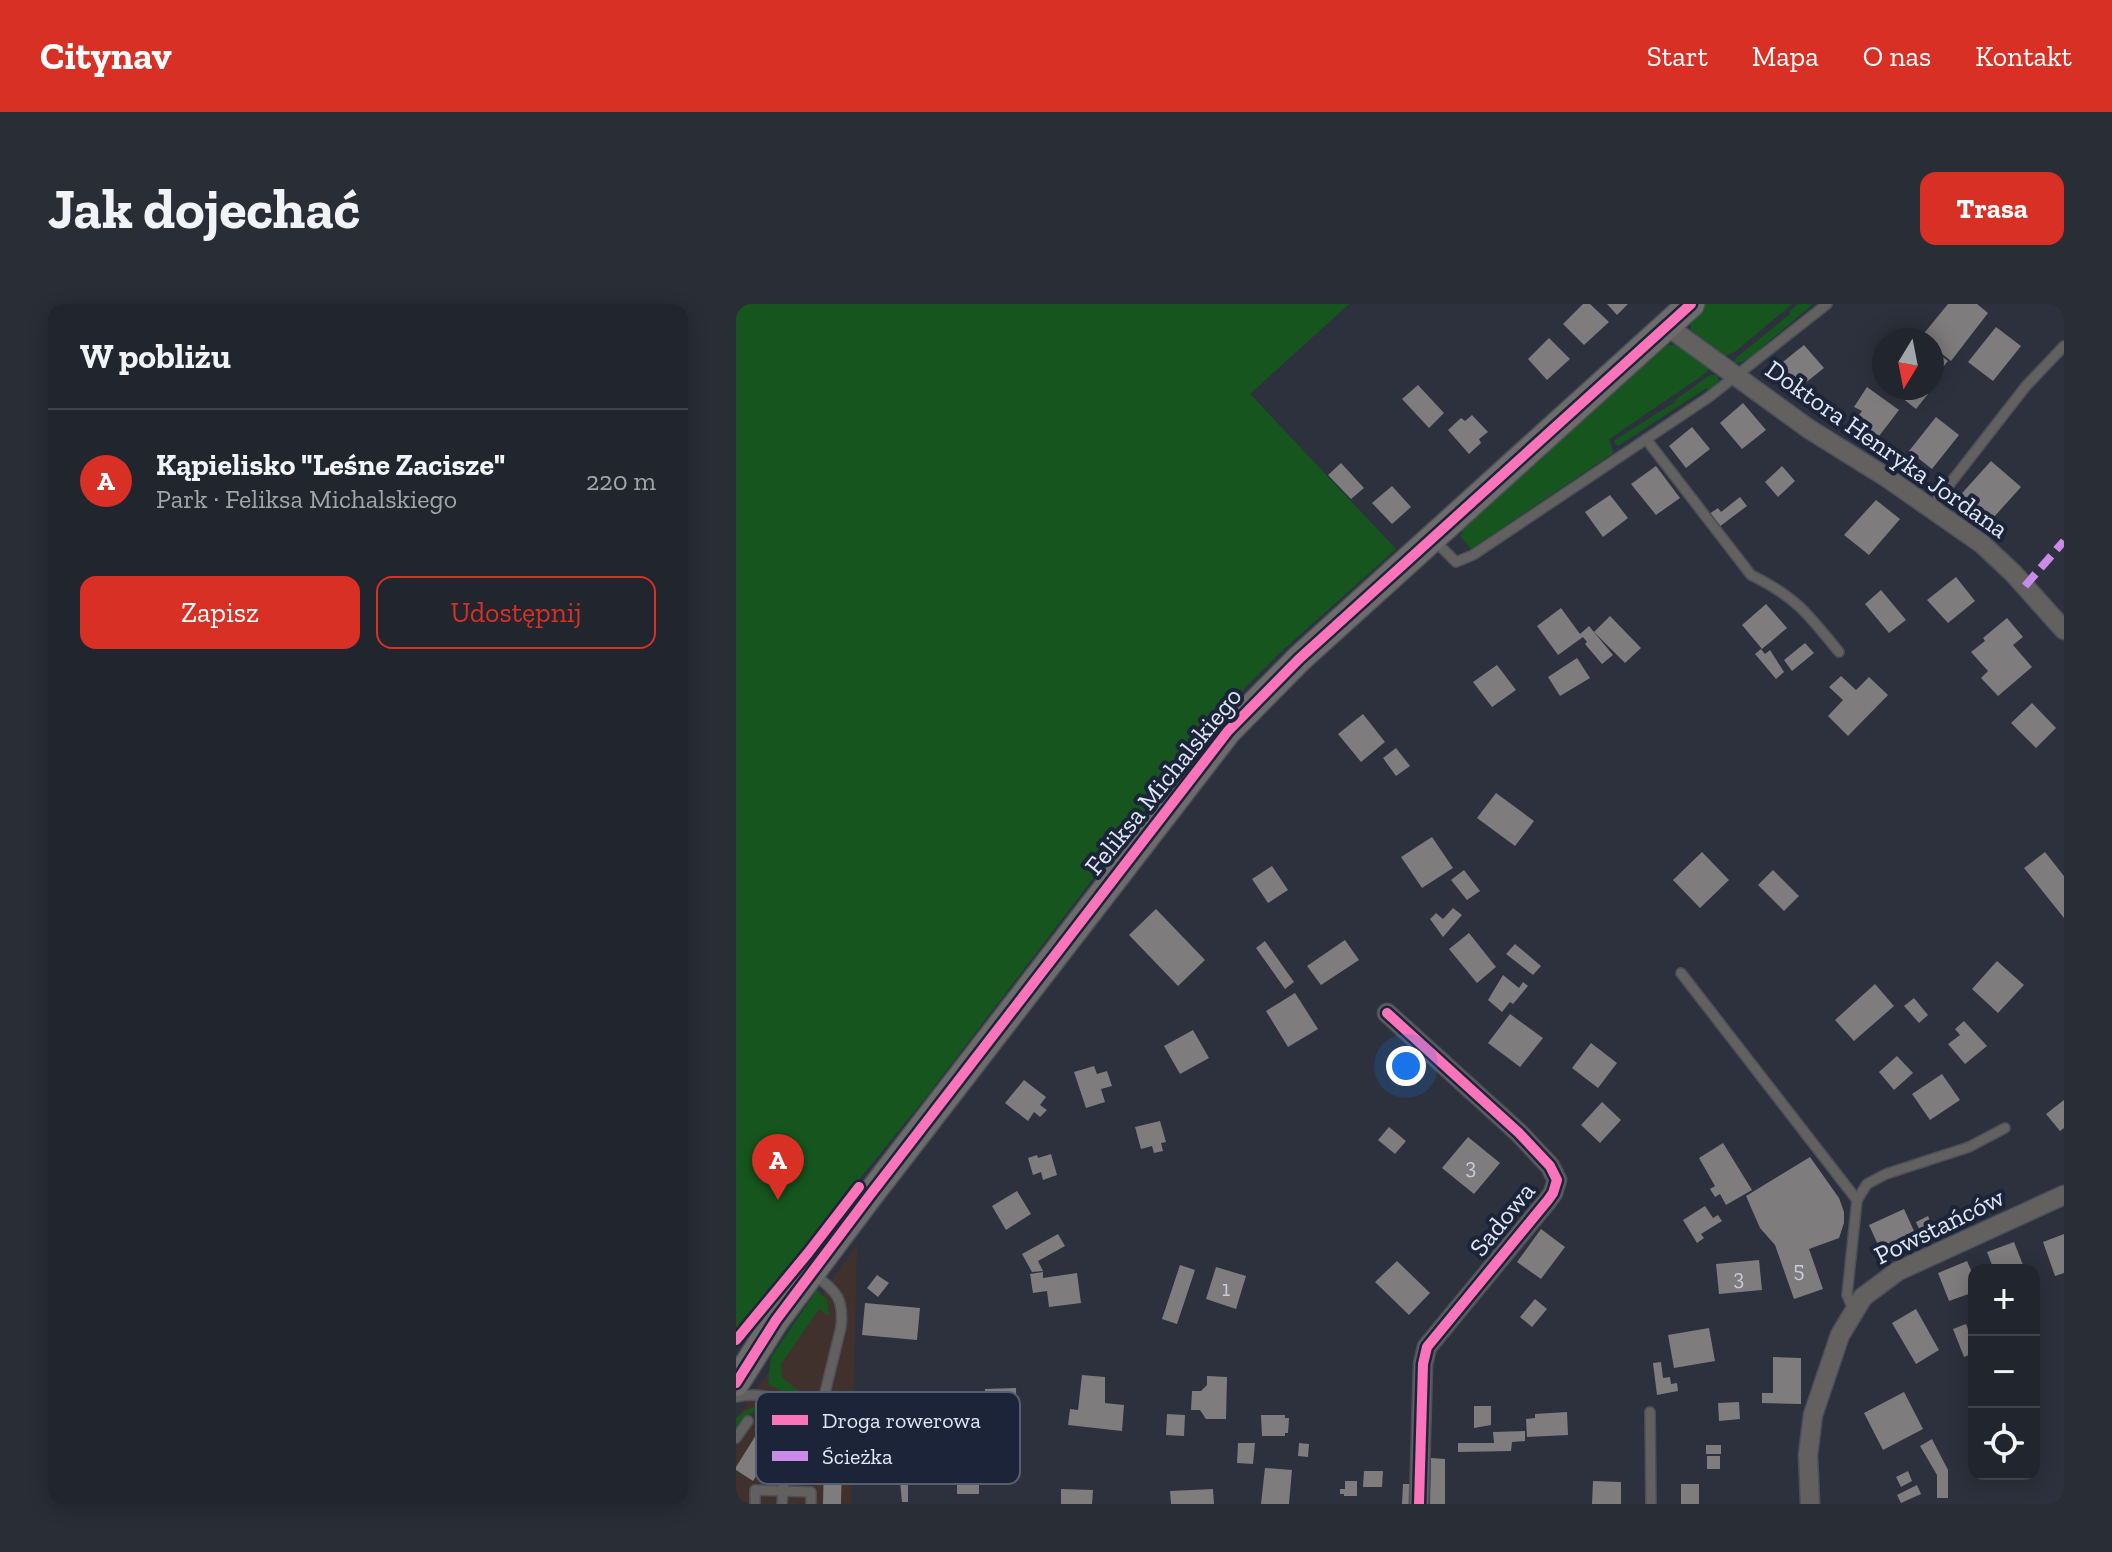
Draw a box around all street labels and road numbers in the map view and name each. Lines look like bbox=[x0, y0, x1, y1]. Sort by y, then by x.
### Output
street label: Doktora Henryka Jordana bbox=[1760, 353, 2015, 545]
street label: Feliksa Michalskiego bbox=[1078, 681, 1248, 881]
street label: Sadowa bbox=[1462, 1175, 1542, 1263]
street label: Powstańców bbox=[1869, 1181, 2009, 1271]

